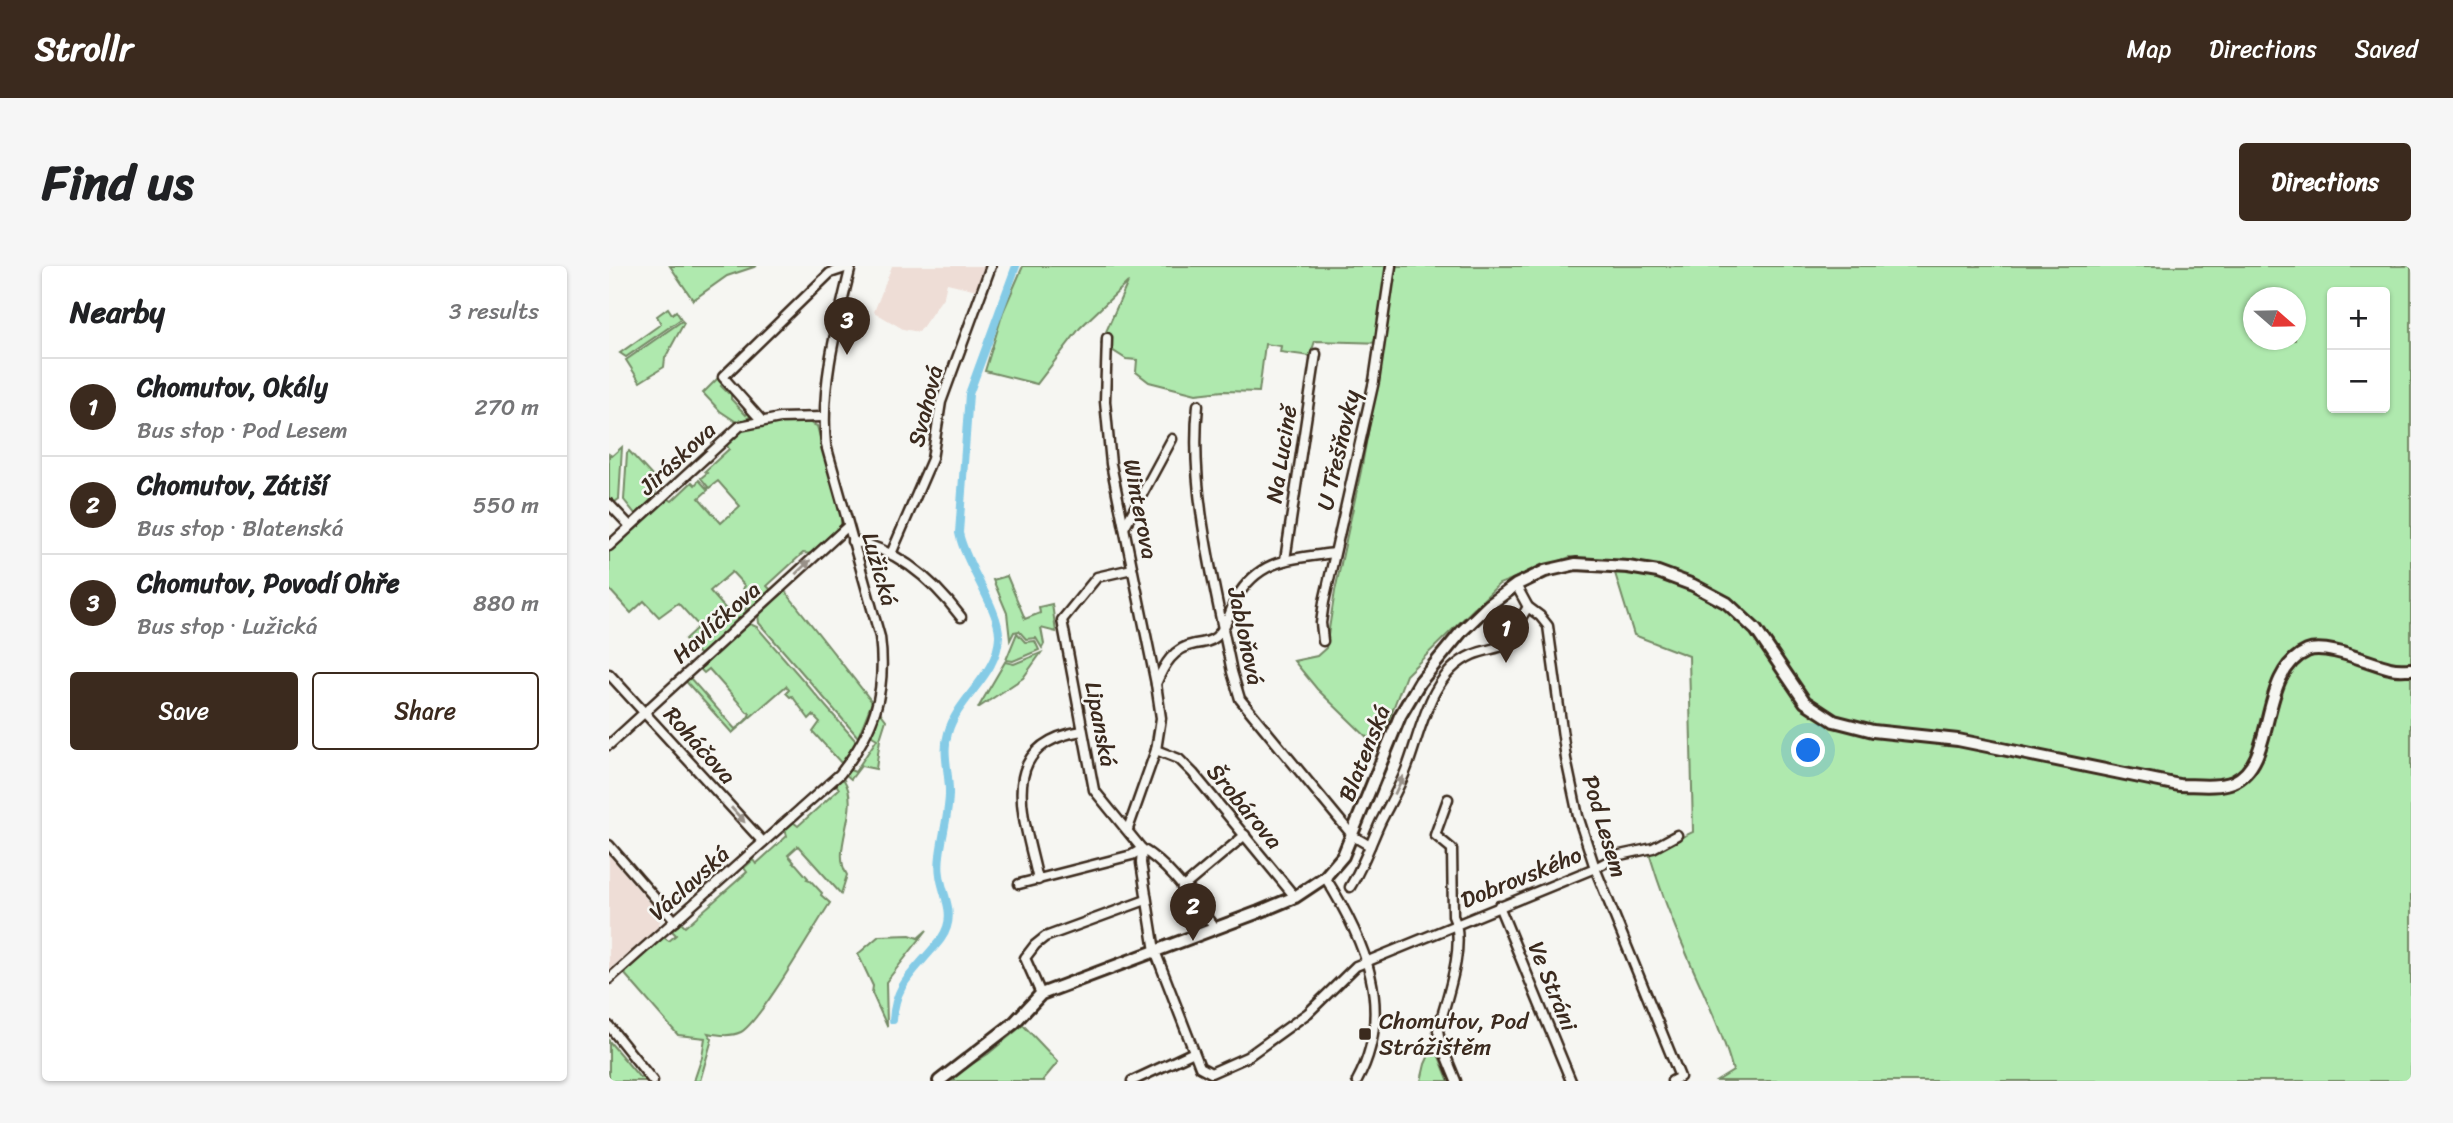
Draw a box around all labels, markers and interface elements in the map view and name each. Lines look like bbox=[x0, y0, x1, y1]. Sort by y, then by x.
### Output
text: Strollr bbox=[35, 20, 133, 78]
text: Map bbox=[2127, 28, 2171, 70]
text: Directions bbox=[2209, 28, 2317, 70]
text: Saved bbox=[2355, 28, 2418, 70]
text: Find us bbox=[42, 139, 194, 226]
button: Directions bbox=[2239, 143, 2411, 221]
text: Nearby bbox=[70, 285, 165, 339]
north arrow bbox=[2243, 287, 2306, 350]
map controls bbox=[2327, 287, 2390, 413]
button: + bbox=[2327, 287, 2390, 350]
text: 3 results bbox=[449, 291, 539, 332]
pin: 3 bbox=[824, 297, 870, 355]
button: − bbox=[2327, 350, 2390, 413]
street label: Svahová bbox=[896, 361, 955, 451]
text: Chomutov, Okály bbox=[137, 364, 328, 410]
street label: U Třešňovky bbox=[1305, 386, 1372, 514]
text: 1 bbox=[88, 387, 98, 428]
text: 270 m bbox=[474, 387, 539, 428]
street label: Na Lucině bbox=[1254, 400, 1310, 506]
text: Bus stop · Pod Lesem bbox=[137, 410, 348, 451]
street label: Jiráskova bbox=[628, 411, 726, 506]
street label: Winterova bbox=[1111, 455, 1170, 563]
text: Chomutov, Zátiší bbox=[137, 462, 328, 508]
text: 2 bbox=[86, 485, 100, 526]
text: 550 m bbox=[473, 485, 539, 526]
text: Bus stop · Blatenská bbox=[137, 508, 344, 549]
street label: Lužická bbox=[849, 527, 910, 611]
text: Chomutov, Povodí Ohře bbox=[137, 560, 400, 606]
one-way arrow bbox=[794, 560, 811, 576]
street label: Havlíčkova bbox=[662, 570, 771, 674]
street label: Jabloňová bbox=[1215, 582, 1276, 689]
text: 3 bbox=[87, 583, 99, 624]
text: 880 m bbox=[473, 583, 539, 624]
pin: 1 bbox=[1483, 605, 1529, 663]
text: Bus stop · Lužická bbox=[137, 606, 318, 647]
button: Save bbox=[70, 672, 298, 750]
button: Share bbox=[312, 672, 539, 750]
street label: Lipanská bbox=[1072, 678, 1129, 770]
street label: Roháčova bbox=[653, 696, 747, 795]
street label: Blatenská bbox=[1326, 699, 1402, 808]
your location bbox=[1791, 733, 1825, 767]
street label: Šrobárova bbox=[1196, 754, 1294, 859]
street label: Pod Lesem bbox=[1569, 770, 1640, 883]
one-way arrow bbox=[1394, 775, 1405, 795]
one-way arrow bbox=[729, 806, 745, 823]
street label: Dobrovského bbox=[1454, 834, 1588, 920]
street label: Václavská bbox=[639, 835, 740, 931]
pin: 2 bbox=[1170, 883, 1216, 941]
street label: Ve Stráni bbox=[1516, 935, 1589, 1038]
place label: Chomutov, Pod Strážištěm bbox=[1379, 1001, 1530, 1068]
marker: Chomutov, Pod Strážištěm bbox=[1357, 1026, 1373, 1042]

